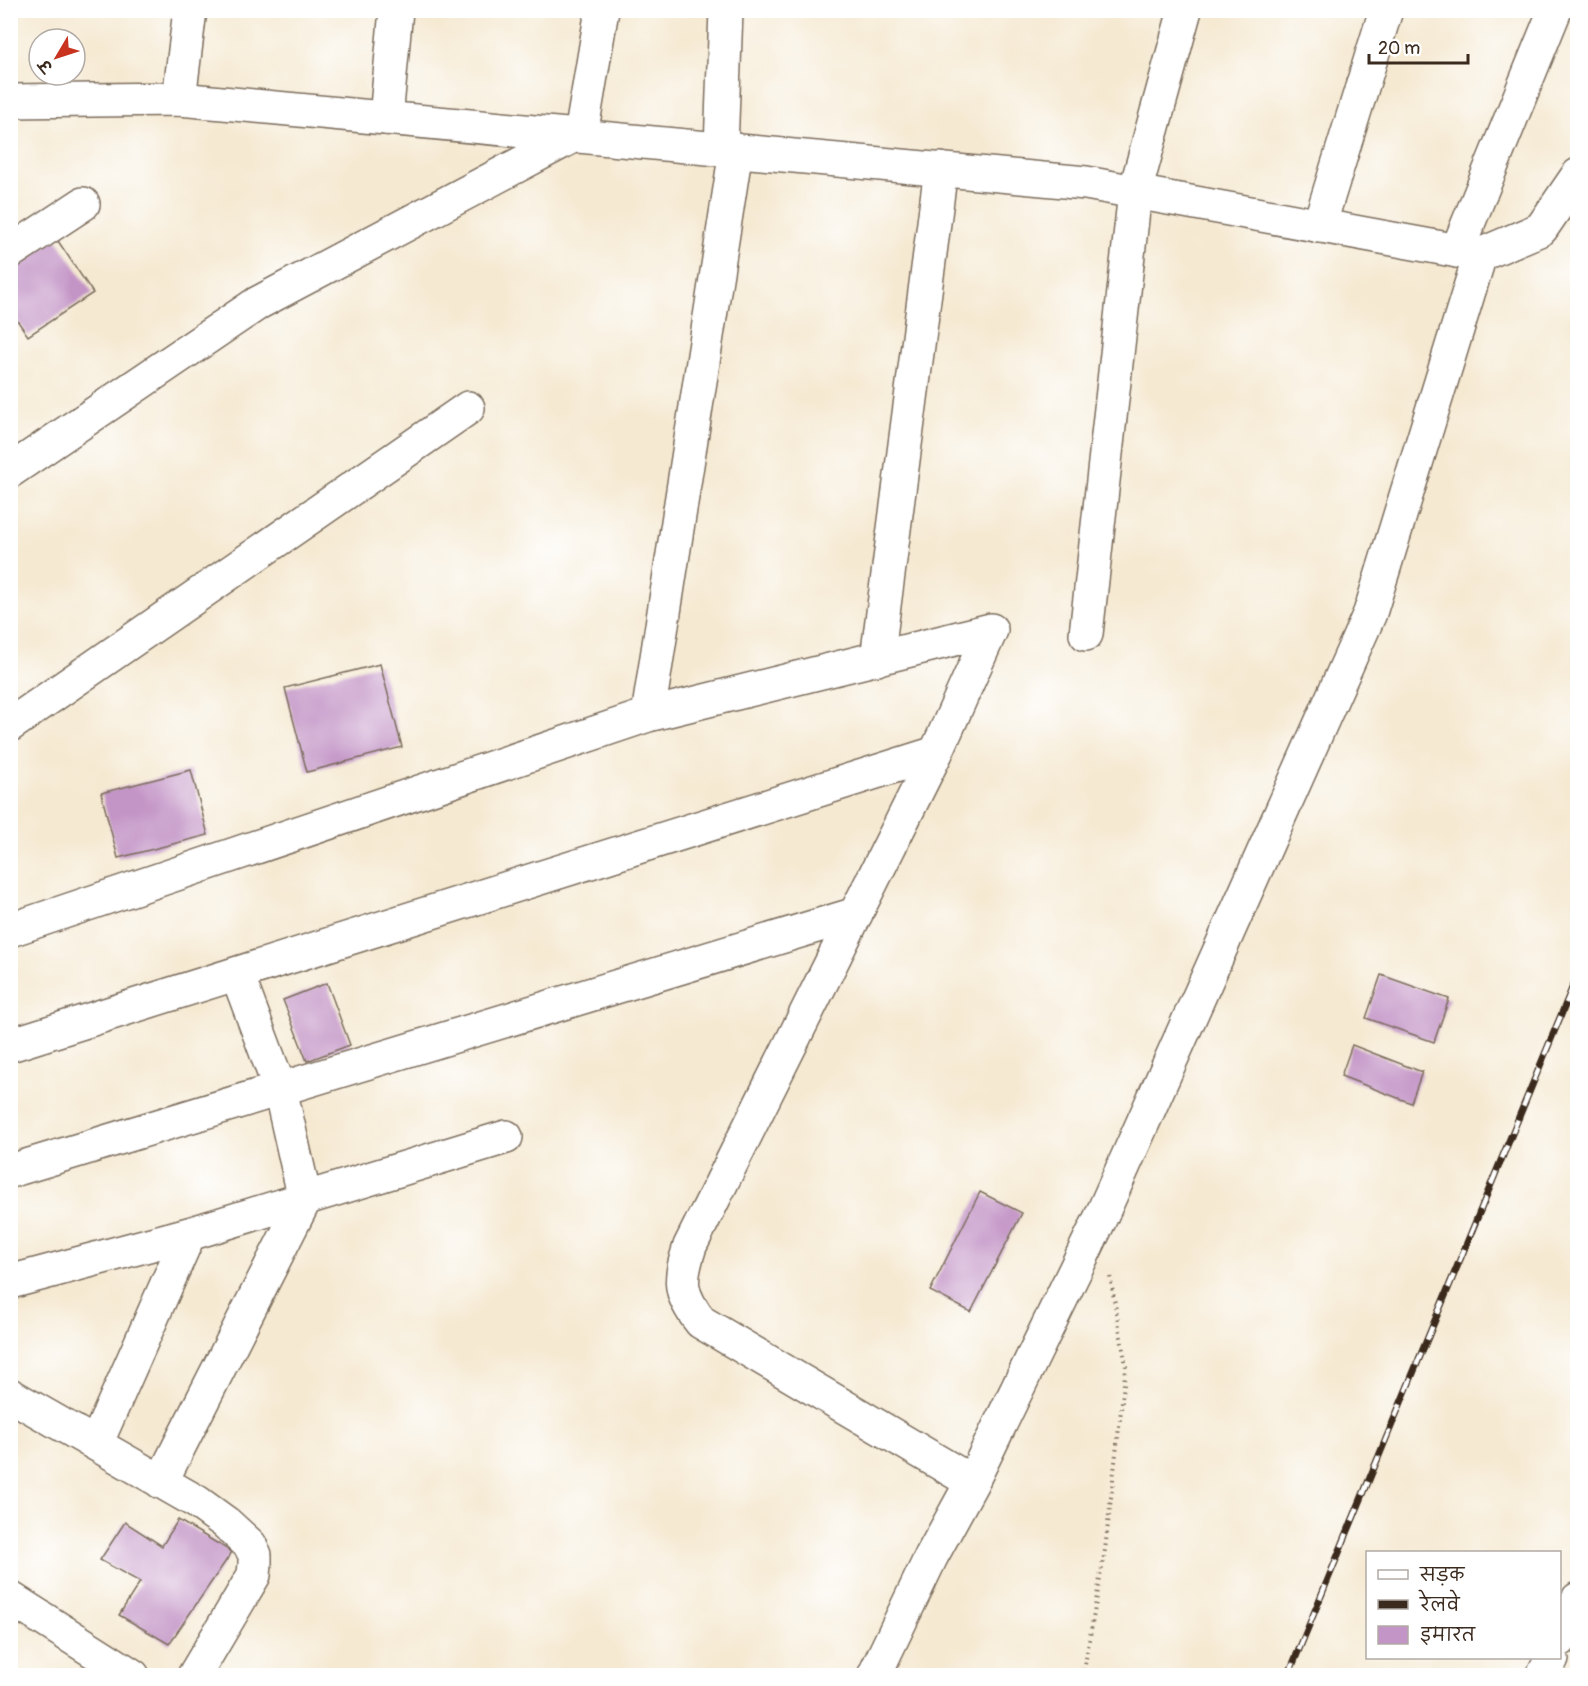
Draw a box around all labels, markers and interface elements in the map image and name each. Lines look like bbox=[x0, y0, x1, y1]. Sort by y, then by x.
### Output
north arrow bbox=[27, 27, 87, 87]
scale bar bbox=[1369, 27, 1468, 65]
text: 20 m bbox=[1378, 37, 1420, 60]
text: उ bbox=[34, 54, 59, 78]
legend bbox=[1366, 1551, 1561, 1659]
text: सड़क bbox=[1419, 1564, 1465, 1587]
text: रेलवे bbox=[1418, 1589, 1461, 1617]
text: इमारत bbox=[1420, 1624, 1476, 1647]

